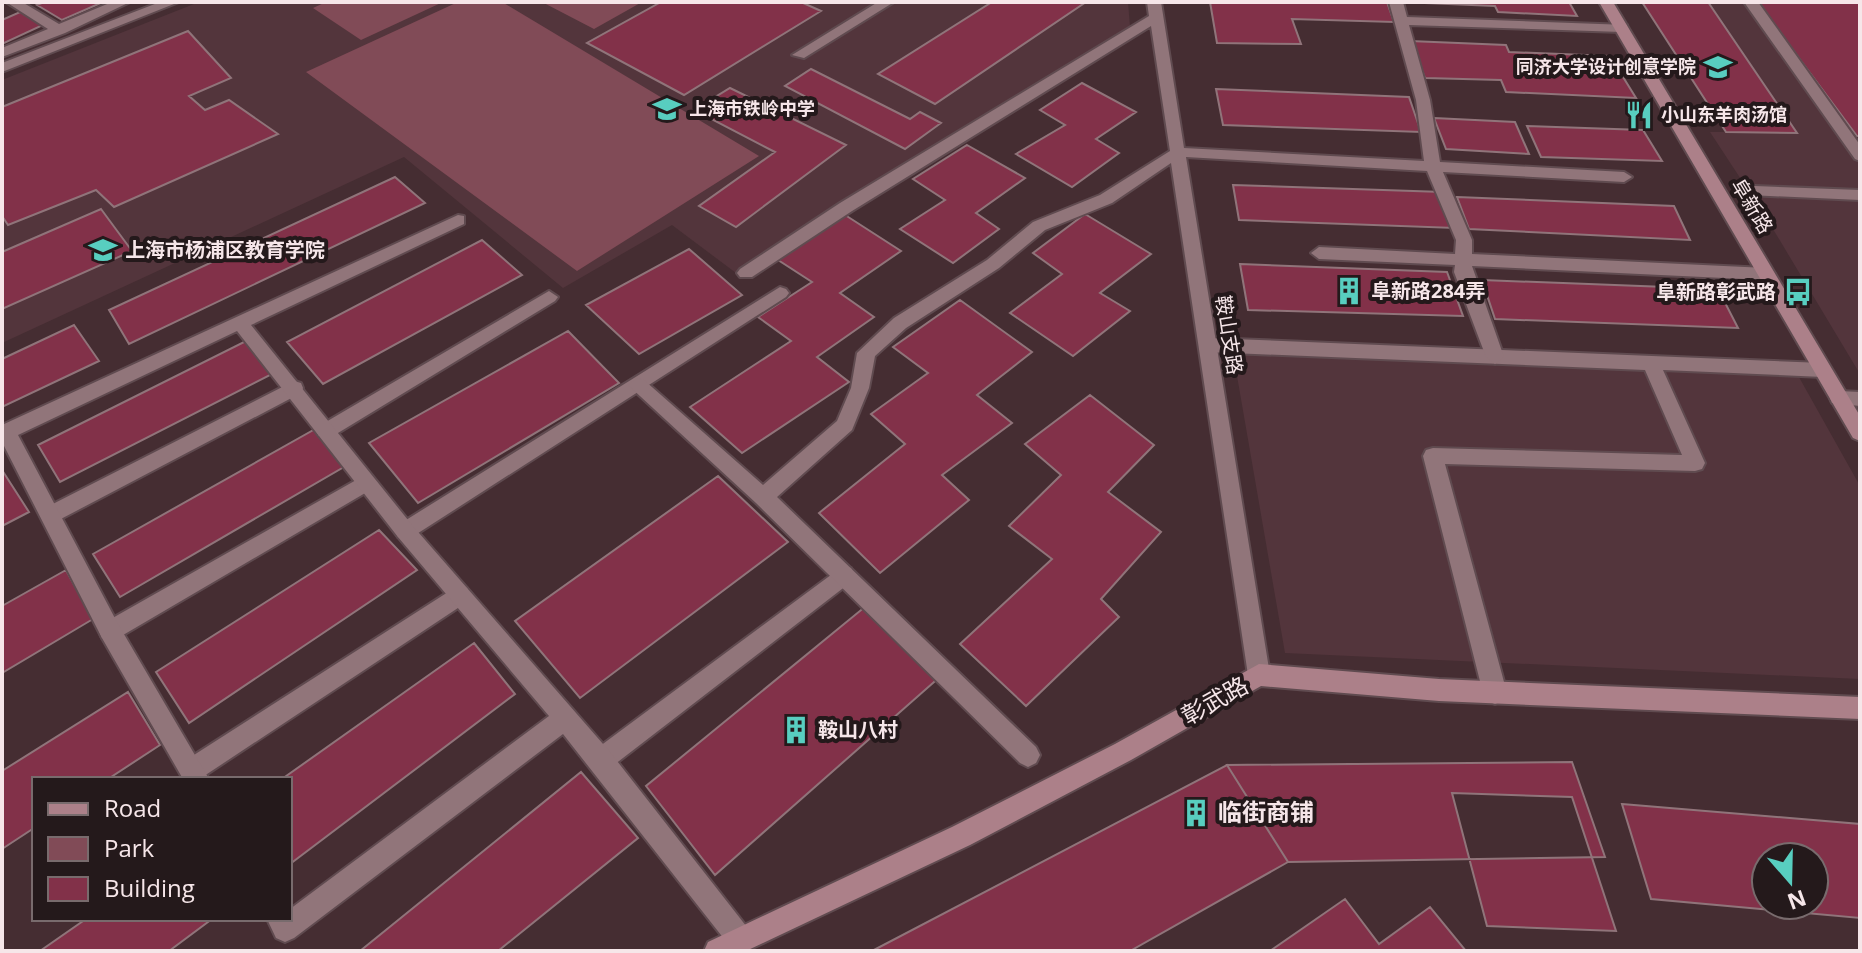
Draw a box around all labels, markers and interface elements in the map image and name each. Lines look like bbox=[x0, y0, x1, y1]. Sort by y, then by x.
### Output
school or university icon: 同济大学设计创意学院 bbox=[1703, 52, 1733, 82]
place label: 同济大学设计创意学院 bbox=[1516, 54, 1696, 78]
school or university icon: 上海市铁岭中学 bbox=[652, 94, 682, 124]
place label: 上海市铁岭中学 bbox=[689, 96, 815, 120]
restaurant icon: 小山东羊肉汤馆 bbox=[1624, 100, 1654, 130]
place label: 小山东羊肉汤馆 bbox=[1661, 102, 1787, 126]
street label: 阜新路 bbox=[1725, 173, 1779, 238]
school or university icon: 上海市杨浦区教育学院 bbox=[88, 235, 118, 265]
place label: 上海市杨浦区教育学院 bbox=[125, 236, 325, 263]
building icon: 阜新路284弄 bbox=[1334, 276, 1364, 306]
place label: 阜新路284弄 bbox=[1371, 277, 1485, 304]
bus stop icon: 阜新路彰武路 bbox=[1783, 277, 1813, 307]
place label: 阜新路彰武路 bbox=[1656, 278, 1776, 305]
street label: 鞍山支路 bbox=[1210, 293, 1249, 377]
street label: 彰武路 bbox=[1175, 668, 1254, 732]
building icon: 鞍山八村 bbox=[781, 715, 811, 745]
place label: 鞍山八村 bbox=[818, 716, 898, 743]
legend bbox=[32, 777, 292, 921]
text: Road bbox=[104, 791, 161, 824]
place label: 临街商铺 bbox=[1218, 795, 1314, 828]
building icon: 临街商铺 bbox=[1181, 798, 1211, 828]
text: Park bbox=[104, 831, 155, 864]
north arrow bbox=[1750, 841, 1830, 921]
text: Building bbox=[104, 871, 195, 904]
text: N bbox=[1784, 884, 1811, 918]

